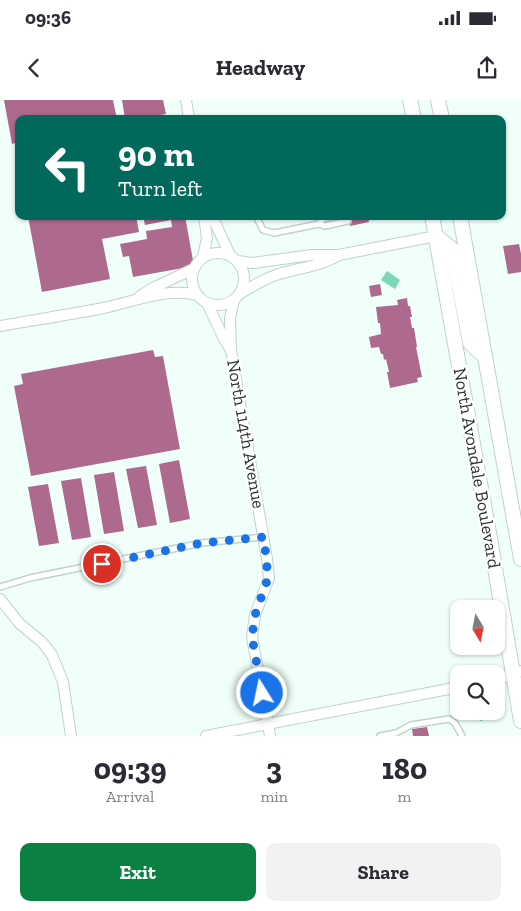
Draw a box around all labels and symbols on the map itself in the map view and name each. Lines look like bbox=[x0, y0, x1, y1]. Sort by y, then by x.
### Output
street label: North 114th Avenue bbox=[222, 358, 270, 510]
street label: North Avondale Boulevard bbox=[449, 366, 506, 570]
pin bbox=[81, 543, 123, 585]
north arrow bbox=[450, 600, 505, 655]
position arrow bbox=[235, 666, 287, 718]

